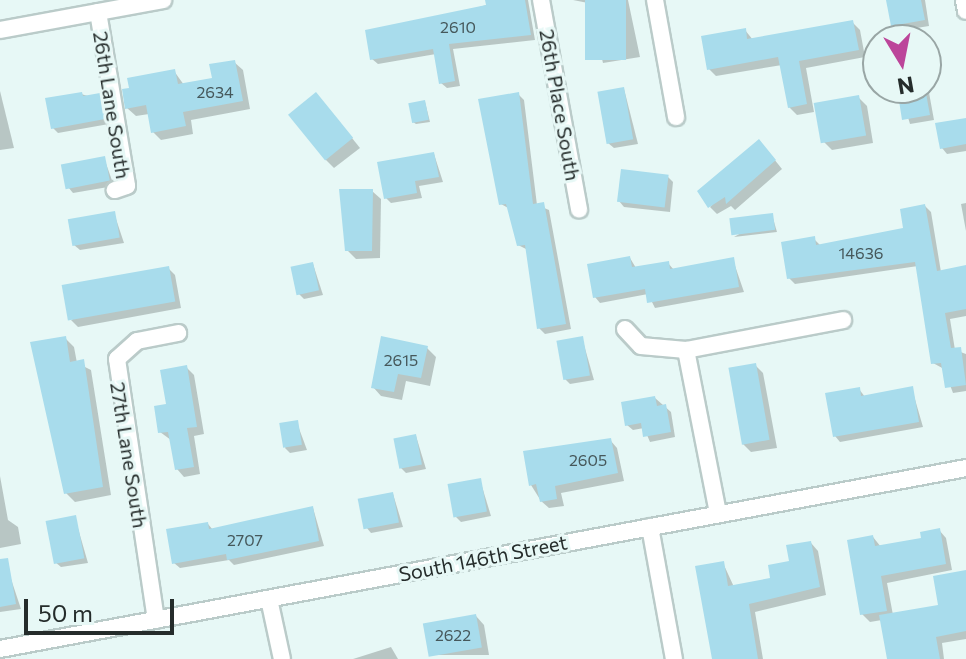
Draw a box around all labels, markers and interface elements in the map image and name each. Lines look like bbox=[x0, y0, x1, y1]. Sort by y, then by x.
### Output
house number: 2610 bbox=[440, 17, 476, 37]
north arrow bbox=[862, 24, 942, 104]
street label: 26th Place South bbox=[535, 27, 585, 183]
street label: 26th Lane South bbox=[88, 30, 136, 180]
text: N bbox=[895, 71, 916, 101]
house number: 2634 bbox=[196, 82, 234, 102]
house number: 14636 bbox=[839, 243, 883, 263]
house number: 2615 bbox=[384, 350, 418, 370]
street label: 27th Lane South bbox=[106, 380, 152, 530]
house number: 2605 bbox=[569, 450, 607, 470]
house number: 2707 bbox=[227, 530, 263, 550]
street label: South 146th Street bbox=[397, 530, 569, 586]
scale bar bbox=[28, 583, 178, 633]
text: 50 m bbox=[38, 598, 93, 627]
house number: 2622 bbox=[435, 625, 471, 645]

